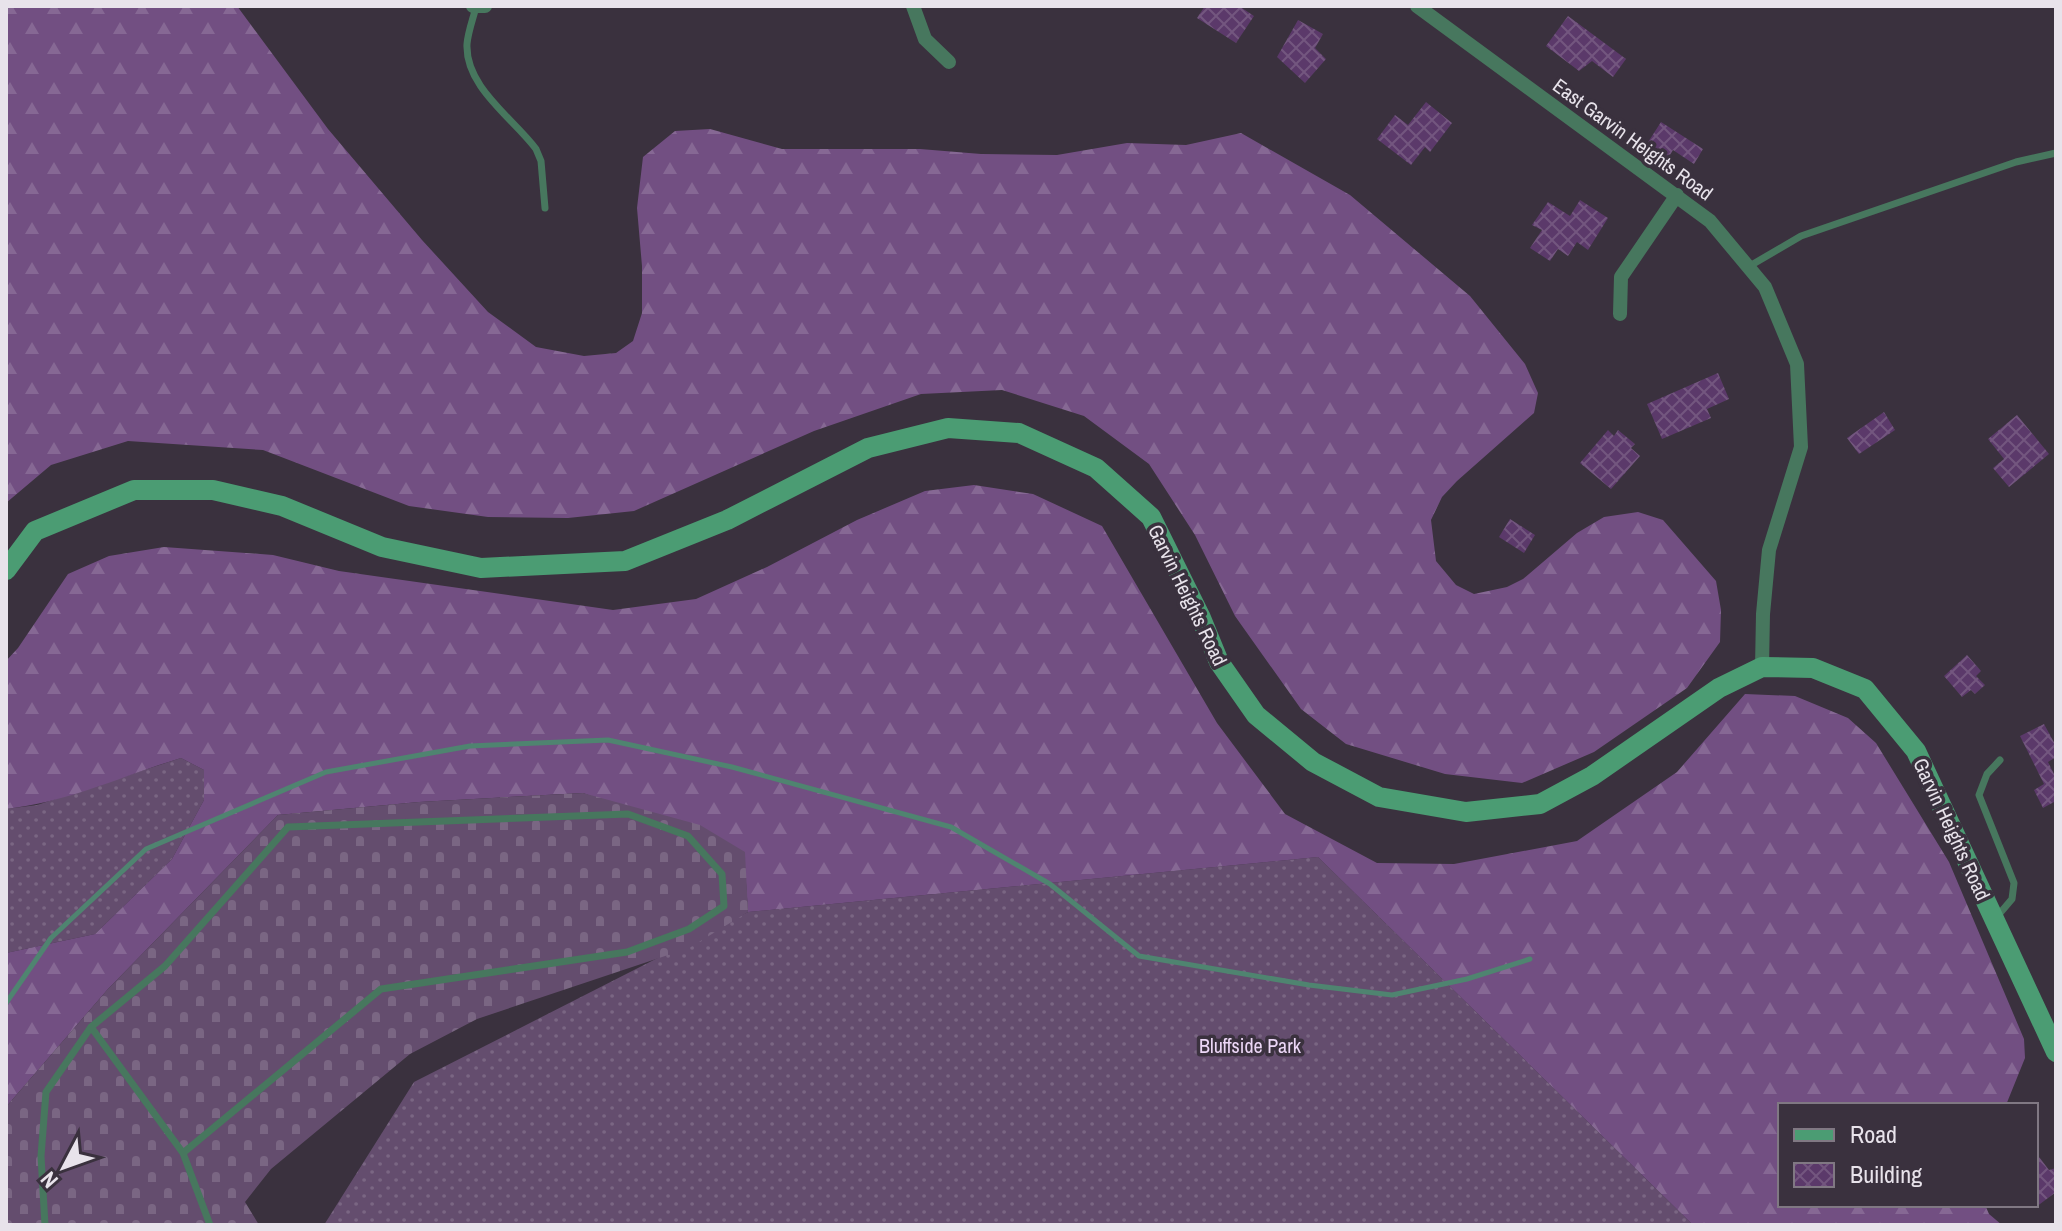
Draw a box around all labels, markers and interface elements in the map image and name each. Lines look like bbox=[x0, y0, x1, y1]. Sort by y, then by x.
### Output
street label: East Garvin Heights Road bbox=[1548, 72, 1718, 206]
street label: Garvin Heights Road bbox=[1142, 520, 1234, 670]
street label: Garvin Heights Road bbox=[1907, 753, 1997, 905]
park label: Bluffside Park bbox=[1199, 1032, 1302, 1059]
legend bbox=[1778, 1103, 2038, 1207]
text: Road bbox=[1850, 1118, 1897, 1150]
north arrow bbox=[24, 1127, 104, 1207]
text: Building bbox=[1850, 1158, 1922, 1190]
text: N bbox=[33, 1165, 65, 1195]

